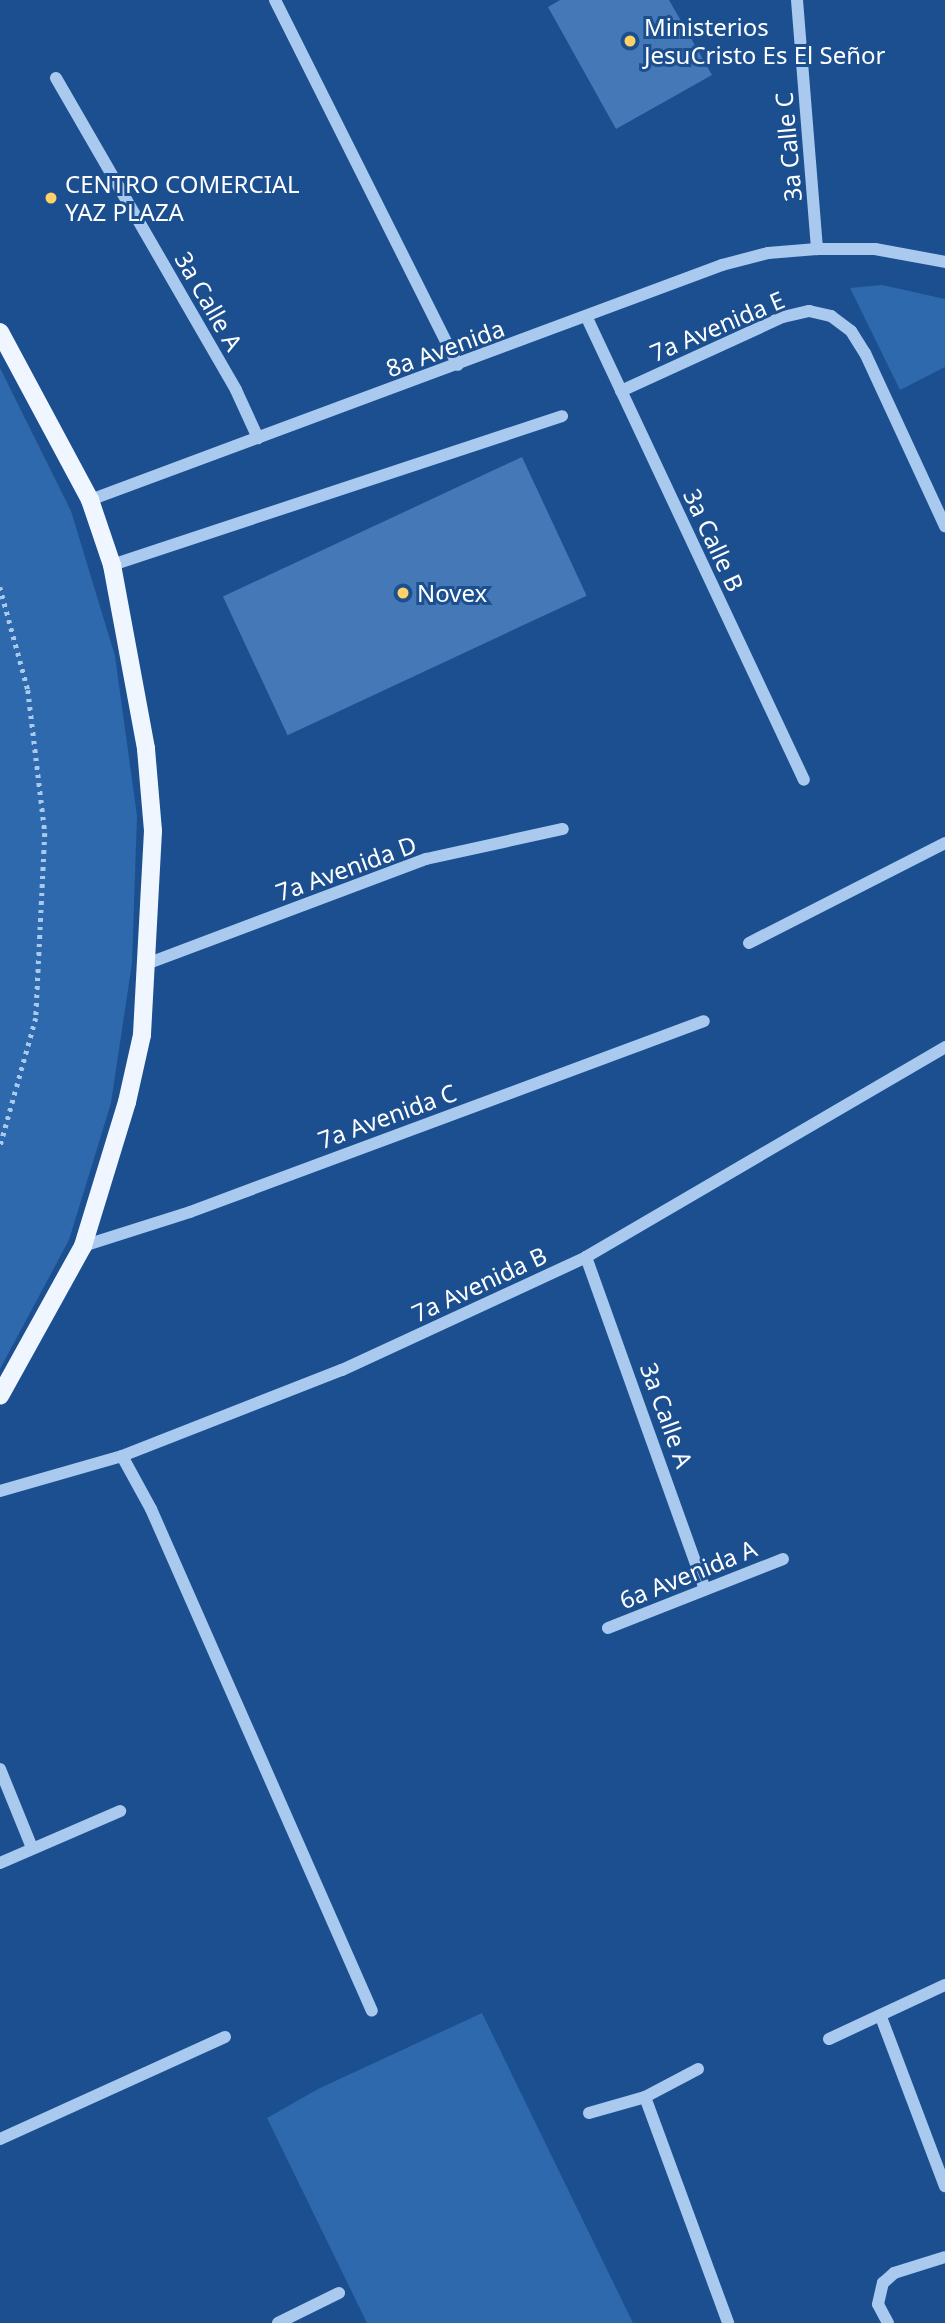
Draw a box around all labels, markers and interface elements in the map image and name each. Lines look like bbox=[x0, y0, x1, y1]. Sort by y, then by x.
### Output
place label: Ministerios JesuCristo Es El Señor bbox=[644, 13, 885, 69]
marker: Ministerios JesuCristo Es El Señor bbox=[622, 33, 638, 49]
street label: 3a Calle C bbox=[769, 91, 807, 203]
place label: CENTRO COMERCIAL YAZ PLAZA bbox=[65, 170, 300, 226]
marker: CENTRO COMERCIAL YAZ PLAZA bbox=[43, 190, 59, 206]
street label: 3a Calle A bbox=[169, 246, 249, 356]
street label: 7a Avenida E bbox=[645, 285, 789, 367]
street label: 8a Avenida bbox=[382, 313, 508, 383]
street label: 3a Calle B bbox=[678, 484, 750, 596]
place label: Novex bbox=[417, 579, 487, 607]
marker: Novex bbox=[395, 585, 411, 601]
street label: 7a Avenida D bbox=[272, 829, 420, 907]
street label: 7a Avenida C bbox=[314, 1078, 460, 1154]
street label: 7a Avenida B bbox=[407, 1240, 551, 1328]
street label: 3a Calle A bbox=[635, 1359, 699, 1471]
street label: 6a Avenida A bbox=[615, 1533, 761, 1615]

